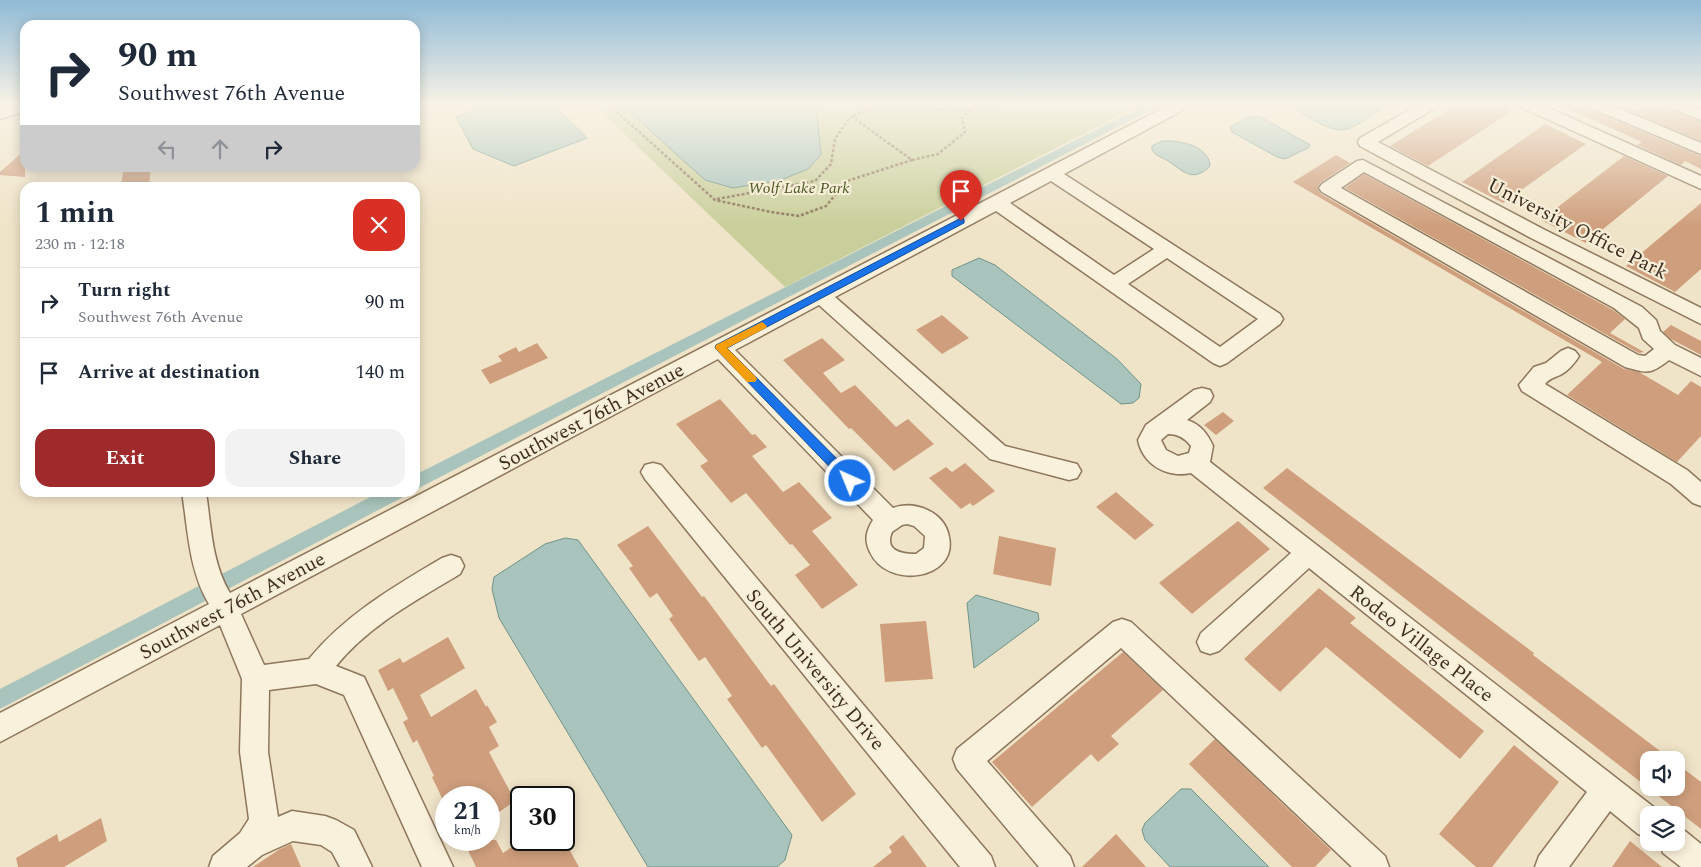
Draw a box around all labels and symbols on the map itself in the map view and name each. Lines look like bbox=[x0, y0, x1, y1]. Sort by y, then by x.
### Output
pin bbox=[940, 170, 982, 221]
street label: University Office Park bbox=[1482, 170, 1673, 287]
park label: Wolf Lake Park bbox=[748, 176, 850, 200]
street label: Southwest 76th Avenue bbox=[493, 355, 690, 479]
position arrow bbox=[823, 454, 875, 506]
street label: Southwest 76th Avenue bbox=[134, 544, 331, 668]
street label: Rodeo Village Place bbox=[1343, 578, 1500, 710]
street label: South University Drive bbox=[738, 582, 892, 757]
speed limit sign: 30 bbox=[510, 786, 575, 851]

